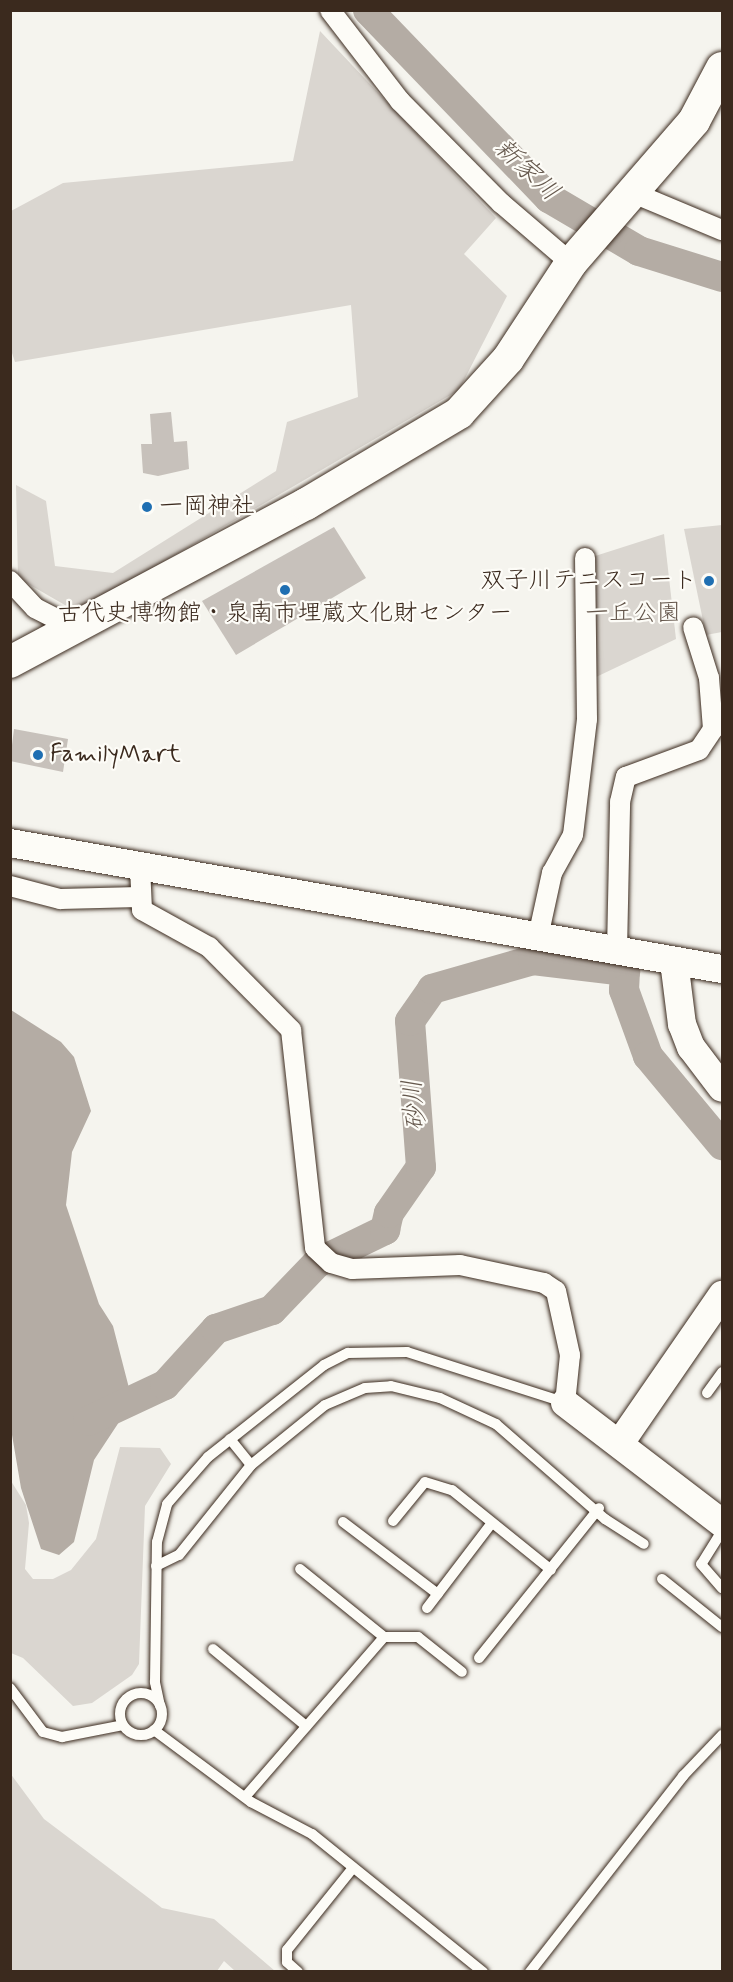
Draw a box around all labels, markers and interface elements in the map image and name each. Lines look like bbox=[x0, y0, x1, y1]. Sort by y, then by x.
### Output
water label: 新家川 bbox=[487, 133, 565, 209]
place label: 一岡神社 bbox=[159, 493, 255, 521]
marker: 一岡神社 bbox=[140, 500, 154, 514]
place label: 双子川テニスコート bbox=[481, 567, 697, 595]
marker: 双子川テニスコート bbox=[702, 574, 716, 588]
marker: 古代史博物館・泉南市埋蔵文化財センター bbox=[278, 583, 292, 597]
place label: 古代史博物館・泉南市埋蔵文化財センター bbox=[57, 600, 513, 628]
park label: 一丘公園 bbox=[585, 600, 681, 628]
place label: FamilyMart bbox=[50, 741, 181, 769]
marker: FamilyMart bbox=[31, 748, 45, 762]
water label: 砂川 bbox=[398, 1078, 434, 1132]

